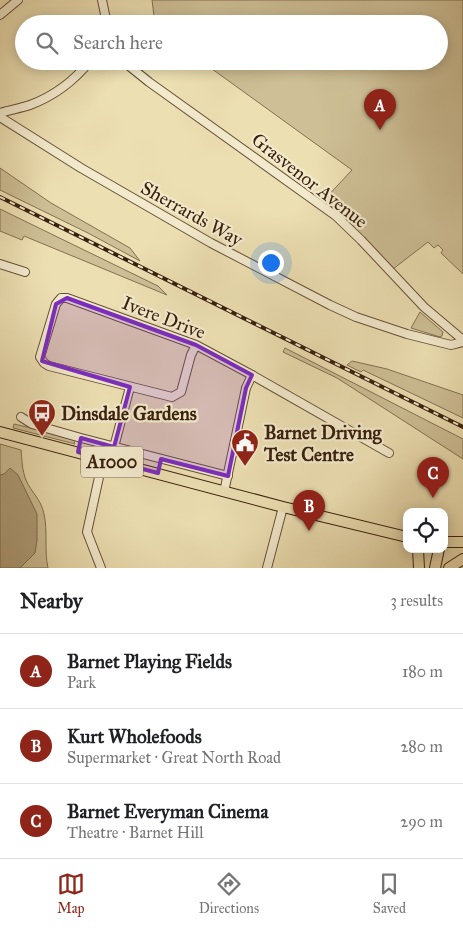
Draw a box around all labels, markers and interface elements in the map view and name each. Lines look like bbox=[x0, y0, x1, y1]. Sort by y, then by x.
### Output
search box bbox=[15, 15, 448, 70]
icon: search bbox=[33, 29, 61, 57]
text: Search here bbox=[73, 31, 163, 54]
pin: A bbox=[364, 89, 396, 130]
street label: Grasvenor Avenue bbox=[247, 128, 372, 233]
street label: Sherrards Way bbox=[137, 176, 248, 251]
your location bbox=[258, 250, 284, 276]
street label: Ivere Drive bbox=[119, 291, 209, 344]
bus stop icon: Dinsdale Gardens bbox=[27, 398, 57, 437]
place label: Dinsdale Gardens bbox=[61, 402, 197, 425]
place label: Barnet Driving Test Centre bbox=[263, 421, 383, 466]
public building icon: Barnet Driving Test Centre bbox=[230, 428, 260, 467]
road number: A1000 bbox=[81, 447, 143, 478]
pin: C bbox=[417, 457, 449, 498]
pin: B bbox=[293, 490, 325, 531]
map controls bbox=[403, 508, 448, 553]
button: locate bbox=[403, 508, 448, 553]
text: Nearby bbox=[20, 588, 83, 614]
text: 3 results bbox=[390, 591, 443, 610]
text: Barnet Playing Fields bbox=[67, 650, 232, 673]
text: A bbox=[31, 662, 41, 681]
text: 180 m bbox=[402, 662, 443, 681]
text: Park bbox=[67, 673, 96, 692]
text: Kurt Wholefoods bbox=[67, 725, 202, 748]
text: B bbox=[31, 737, 41, 756]
text: 280 m bbox=[400, 737, 443, 756]
text: Supermarket · Great North Road bbox=[67, 748, 281, 767]
text: Barnet Everyman Cinema bbox=[67, 800, 268, 823]
text: C bbox=[31, 812, 41, 831]
text: 290 m bbox=[400, 812, 443, 831]
text: Theatre · Barnet Hill bbox=[67, 823, 204, 842]
tab: Map bbox=[57, 870, 85, 917]
tab: Directions bbox=[199, 870, 259, 917]
tab: Saved bbox=[373, 870, 406, 917]

